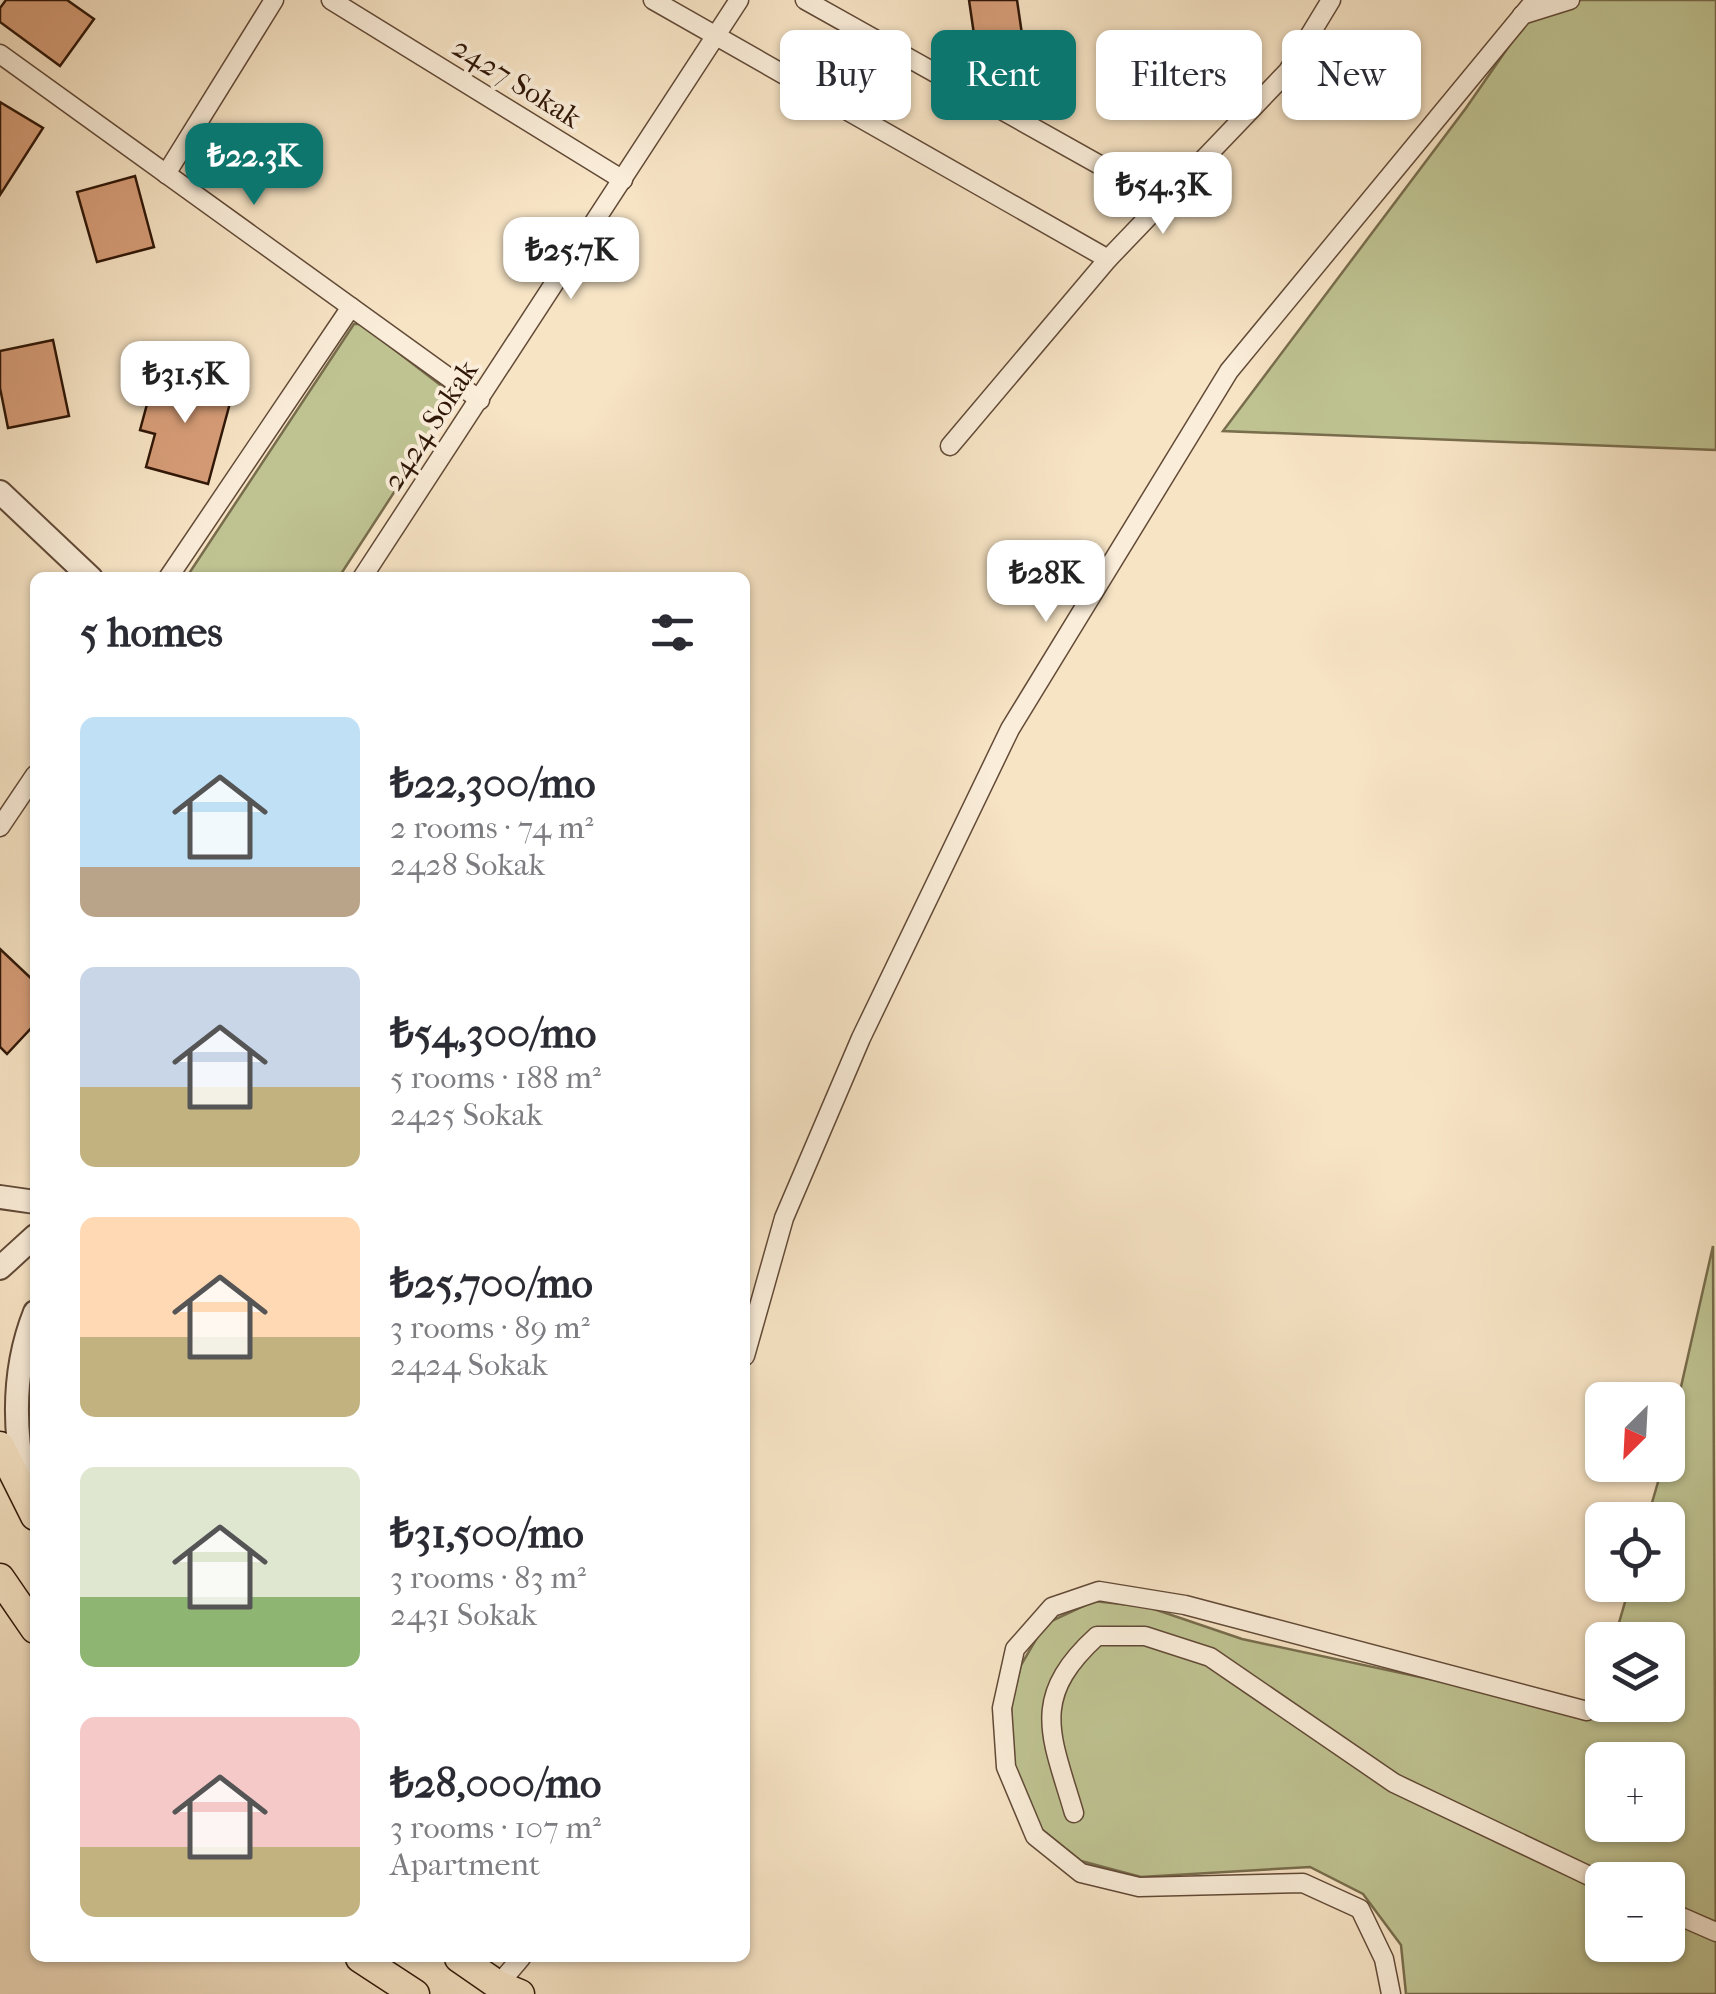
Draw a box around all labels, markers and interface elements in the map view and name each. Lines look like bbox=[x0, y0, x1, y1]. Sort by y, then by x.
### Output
street label: 2427 Sokak bbox=[446, 29, 588, 136]
chip: Buy bbox=[780, 30, 911, 120]
chip: Rent bbox=[931, 30, 1076, 120]
chip: Filters bbox=[1096, 30, 1262, 120]
chip: New bbox=[1282, 30, 1421, 120]
pin: ₺22.3K bbox=[173, 123, 335, 208]
text: ₺22.3K bbox=[207, 137, 301, 174]
pin: ₺54.3K bbox=[1082, 152, 1244, 237]
text: ₺54.3K bbox=[1116, 166, 1210, 203]
pin: ₺25.7K bbox=[490, 217, 652, 302]
text: ₺25.7K bbox=[525, 231, 617, 268]
pin: ₺31.5K bbox=[104, 341, 266, 426]
street label: 2424 Sokak bbox=[375, 353, 486, 497]
text: ₺31.5K bbox=[143, 355, 227, 392]
pin: ₺28K bbox=[987, 540, 1105, 625]
text: ₺28K bbox=[1009, 554, 1083, 591]
icon: filters bbox=[645, 605, 700, 660]
text: 5 homes bbox=[80, 608, 223, 657]
icon: home bbox=[160, 757, 280, 877]
text: ₺22,300/mo bbox=[390, 759, 596, 808]
text: 2 rooms · 74 m² bbox=[390, 809, 594, 846]
text: 2428 Sokak bbox=[390, 846, 545, 883]
icon: home bbox=[160, 1007, 280, 1127]
text: ₺54,300/mo bbox=[390, 1009, 596, 1058]
text: 5 rooms · 188 m² bbox=[390, 1059, 601, 1096]
text: 2425 Sokak bbox=[390, 1096, 543, 1133]
icon: home bbox=[160, 1257, 280, 1377]
text: ₺25,700/mo bbox=[390, 1259, 593, 1308]
text: 3 rooms · 89 m² bbox=[390, 1309, 590, 1346]
text: 2424 Sokak bbox=[390, 1346, 548, 1383]
north arrow bbox=[1585, 1382, 1685, 1482]
map controls bbox=[1585, 1382, 1685, 1962]
button: locate bbox=[1585, 1502, 1685, 1602]
icon: home bbox=[160, 1507, 280, 1627]
text: ₺31,500/mo bbox=[390, 1509, 584, 1558]
text: 3 rooms · 83 m² bbox=[390, 1559, 586, 1596]
text: 2431 Sokak bbox=[390, 1596, 537, 1633]
button: layers bbox=[1585, 1622, 1685, 1722]
button: + bbox=[1585, 1742, 1685, 1842]
icon: home bbox=[160, 1757, 280, 1877]
text: ₺28,000/mo bbox=[390, 1759, 601, 1808]
text: 3 rooms · 107 m² bbox=[390, 1809, 601, 1846]
text: Apartment bbox=[390, 1846, 540, 1883]
button: − bbox=[1585, 1862, 1685, 1962]

